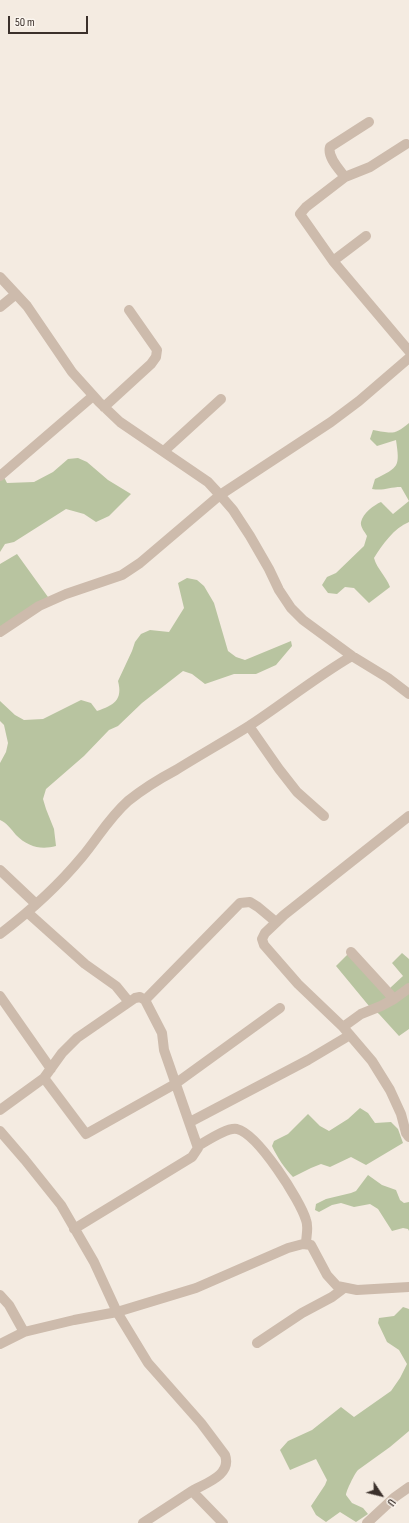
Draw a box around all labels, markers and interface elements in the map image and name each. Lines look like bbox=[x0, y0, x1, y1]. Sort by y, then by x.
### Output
scale bar bbox=[10, 8, 90, 34]
text: 50 m bbox=[15, 15, 35, 30]
north arrow bbox=[361, 1475, 401, 1515]
text: U bbox=[384, 1496, 398, 1508]

